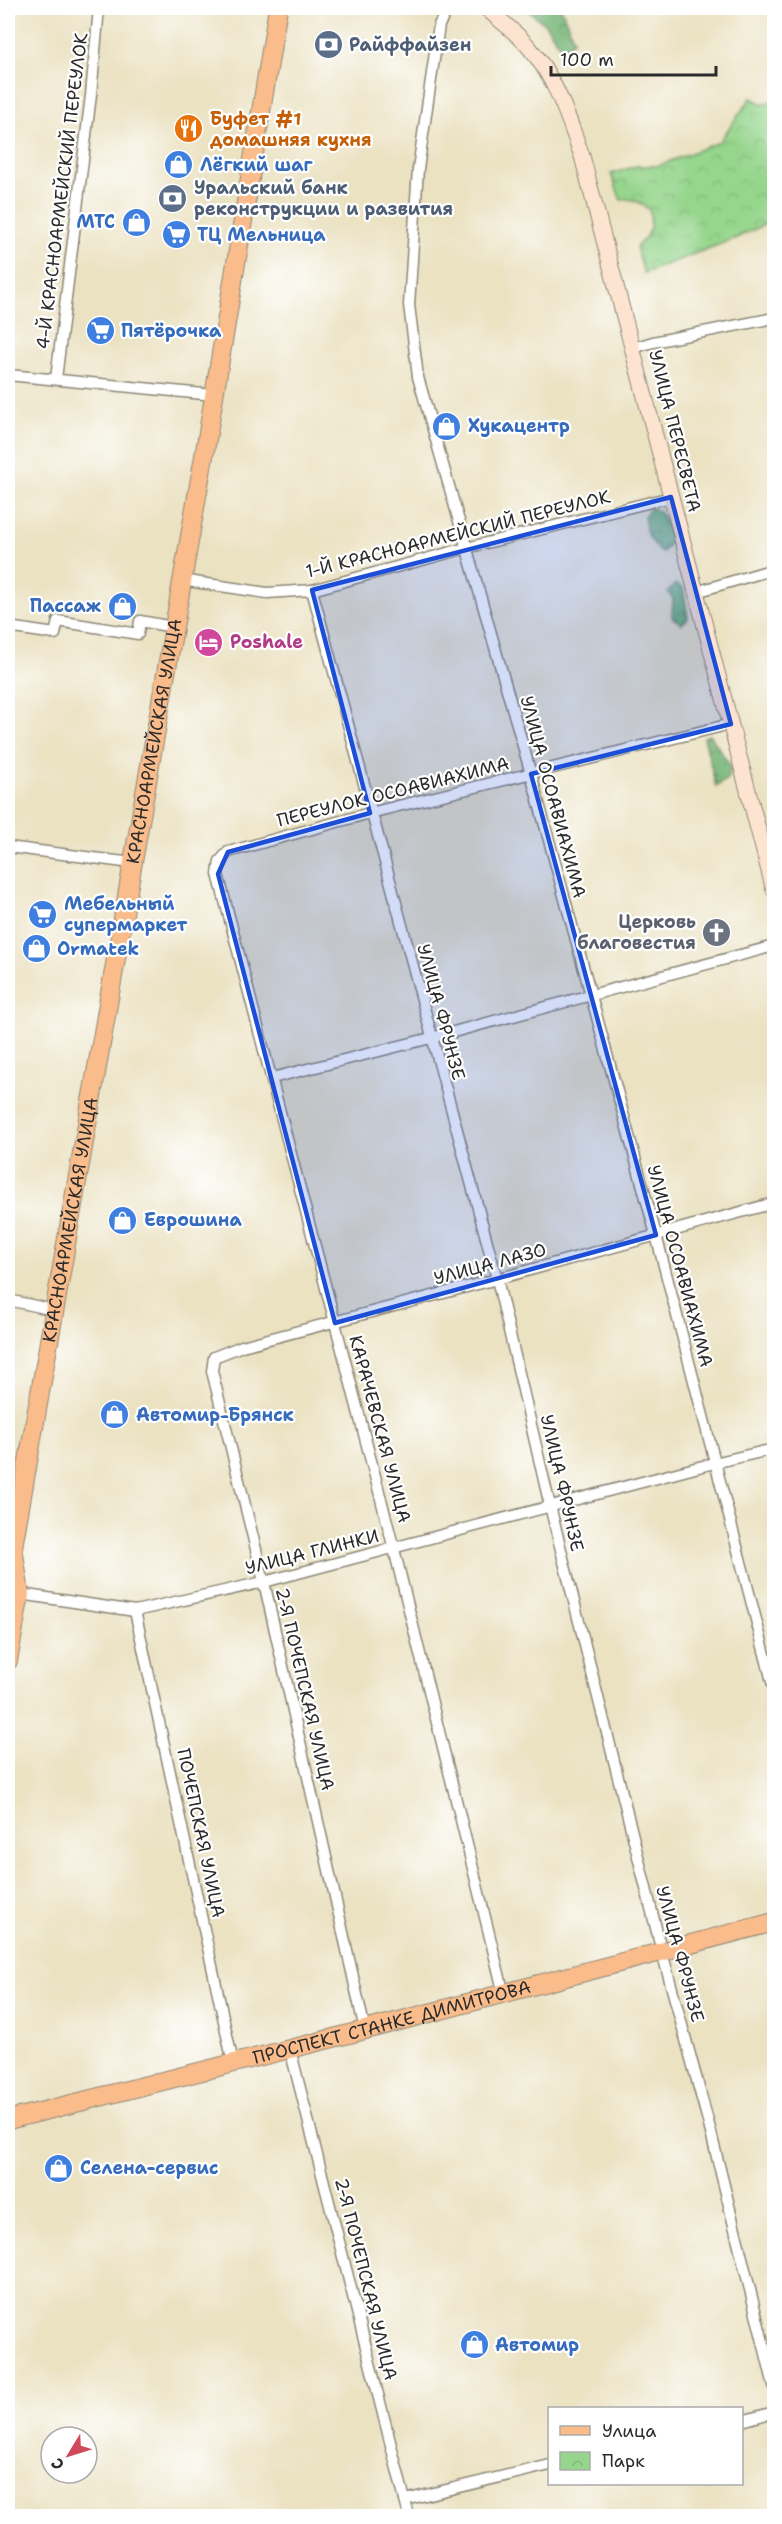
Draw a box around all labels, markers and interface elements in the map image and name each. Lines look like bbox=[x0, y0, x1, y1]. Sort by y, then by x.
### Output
bank icon: Райффайзен bbox=[312, 29, 344, 61]
street label: 4-Й КРАСНОАРМЕЙСКИЙ ПЕРЕУЛОК bbox=[31, 31, 93, 351]
place label: Райффайзен bbox=[349, 33, 471, 57]
scale bar bbox=[551, 39, 716, 77]
text: 100 m bbox=[560, 48, 614, 72]
place label: Буфет #1 домашняя кухня bbox=[210, 107, 372, 152]
restaurant icon: Буфет #1 домашняя кухня bbox=[173, 113, 205, 145]
shop icon: Лёгкий шаг bbox=[163, 149, 195, 181]
place label: Лёгкий шаг bbox=[200, 153, 314, 177]
place label: Уральский банк реконструкции и развития bbox=[194, 176, 453, 221]
bank icon: Уральский банк реконструкции и развития bbox=[157, 182, 189, 214]
shop icon: МТС bbox=[120, 206, 152, 238]
place label: МТС bbox=[76, 210, 115, 234]
supermarket icon: ТЦ Мельница bbox=[160, 219, 192, 251]
place label: ТЦ Мельница bbox=[197, 223, 326, 247]
supermarket icon: Пятёрочка bbox=[84, 315, 116, 347]
place label: Пятёрочка bbox=[121, 319, 222, 343]
street label: УЛИЦА ПЕРЕСВЕТА bbox=[643, 347, 707, 515]
shop icon: Хукацентр bbox=[431, 410, 463, 442]
place label: Хукацентр bbox=[468, 414, 570, 438]
street label: 1-Й КРАСНОАРМЕЙСКИЙ ПЕРЕУЛОК bbox=[303, 484, 613, 584]
shop icon: Пассаж bbox=[106, 590, 138, 622]
place label: Пассаж bbox=[30, 594, 102, 618]
street label: КРАСНОАРМЕЙСКАЯ УЛИЦА bbox=[121, 617, 187, 866]
hotel icon: Poshale bbox=[193, 626, 225, 658]
place label: Poshale bbox=[230, 630, 303, 654]
street label: УЛИЦА ОСОАВИАХИМА bbox=[514, 693, 592, 901]
street label: ПЕРЕУЛОК ОСОАВИАХИМА bbox=[274, 751, 512, 833]
place label: Мебельный супермаркет bbox=[64, 892, 188, 937]
supermarket icon: Мебельный супермаркет bbox=[27, 898, 59, 930]
place label: Церковь благовестия bbox=[577, 910, 696, 955]
church icon: Церковь благовестия bbox=[701, 916, 733, 948]
shop icon: Ormatek bbox=[20, 933, 52, 965]
place label: Ormatek bbox=[57, 937, 139, 961]
street label: УЛИЦА ФРУНЗЕ bbox=[411, 941, 471, 1083]
street label: КРАСНОАРМЕЙСКАЯ УЛИЦА bbox=[37, 1096, 103, 1344]
street label: УЛИЦА ОСОАВИАХИМА bbox=[641, 1162, 719, 1370]
shop icon: Еврошина bbox=[107, 1204, 139, 1236]
place label: Еврошина bbox=[144, 1208, 242, 1232]
street label: УЛИЦА ЛАЗО bbox=[431, 1237, 549, 1291]
street label: КАРАЧЕВСКАЯ УЛИЦА bbox=[343, 1333, 417, 1525]
shop icon: Автомир-Брянск bbox=[99, 1399, 131, 1431]
place label: Автомир-Брянск bbox=[136, 1403, 294, 1427]
street label: УЛИЦА ФРУНЗЕ bbox=[535, 1412, 589, 1554]
street label: УЛИЦА ГЛИНКИ bbox=[243, 1524, 381, 1580]
street label: 2-Я ПОЧЕПСКАЯ УЛИЦА bbox=[270, 1585, 340, 1793]
street label: ПОЧЕПСКАЯ УЛИЦА bbox=[171, 1746, 231, 1920]
street label: УЛИЦА ФРУНЗЕ bbox=[650, 1883, 710, 2025]
street label: ПРОСПЕКТ СТАНКЕ ДИМИТРОВА bbox=[250, 1975, 533, 2070]
shop icon: Селена-сервис bbox=[43, 2152, 75, 2184]
place label: Селена-сервис bbox=[80, 2156, 219, 2180]
street label: 2-Я ПОЧЕПСКАЯ УЛИЦА bbox=[329, 2175, 403, 2383]
shop icon: Автомир bbox=[458, 2329, 490, 2361]
place label: Автомир bbox=[495, 2333, 579, 2357]
legend bbox=[548, 2407, 743, 2485]
text: Улица bbox=[602, 2419, 656, 2443]
north arrow bbox=[39, 2425, 99, 2485]
text: Парк bbox=[602, 2449, 645, 2473]
text: С bbox=[46, 2453, 69, 2474]

